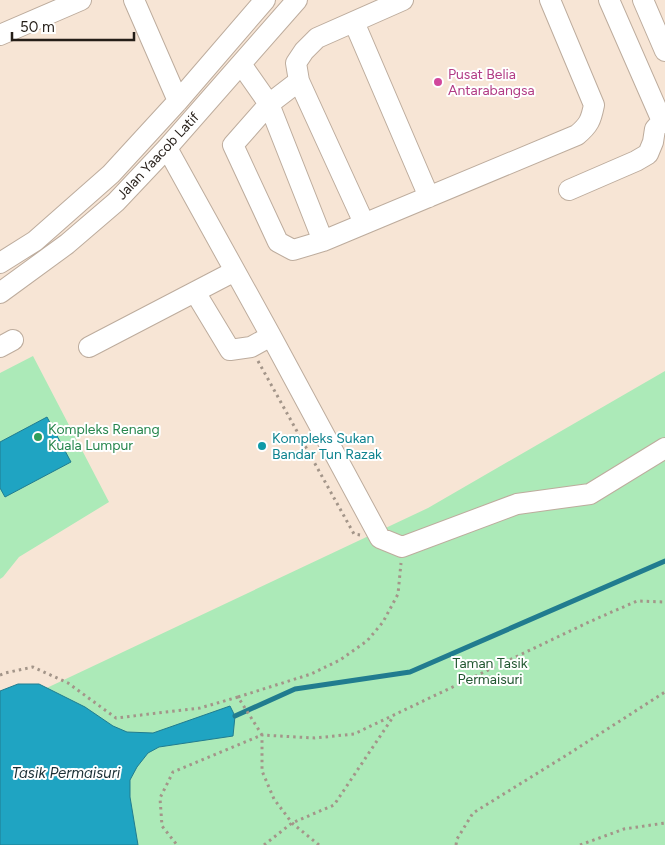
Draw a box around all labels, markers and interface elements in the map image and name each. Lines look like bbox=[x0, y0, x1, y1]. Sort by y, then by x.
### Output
scale bar bbox=[12, 10, 135, 42]
text: 50 m bbox=[20, 18, 55, 36]
place label: Pusat Belia Antarabangsa bbox=[448, 66, 535, 99]
marker: Pusat Belia Antarabangsa bbox=[432, 76, 444, 88]
street label: Jalan Yaacob Latif bbox=[113, 108, 203, 203]
place label: Kompleks Renang Kuala Lumpur bbox=[48, 421, 160, 454]
place label: Kompleks Sukan Bandar Tun Razak bbox=[272, 430, 382, 463]
marker: Kompleks Renang Kuala Lumpur bbox=[32, 431, 44, 443]
marker: Kompleks Sukan Bandar Tun Razak bbox=[256, 440, 268, 452]
park label: Taman Tasik Permaisuri bbox=[453, 655, 528, 688]
water label: Tasik Permaisuri bbox=[12, 764, 121, 782]

